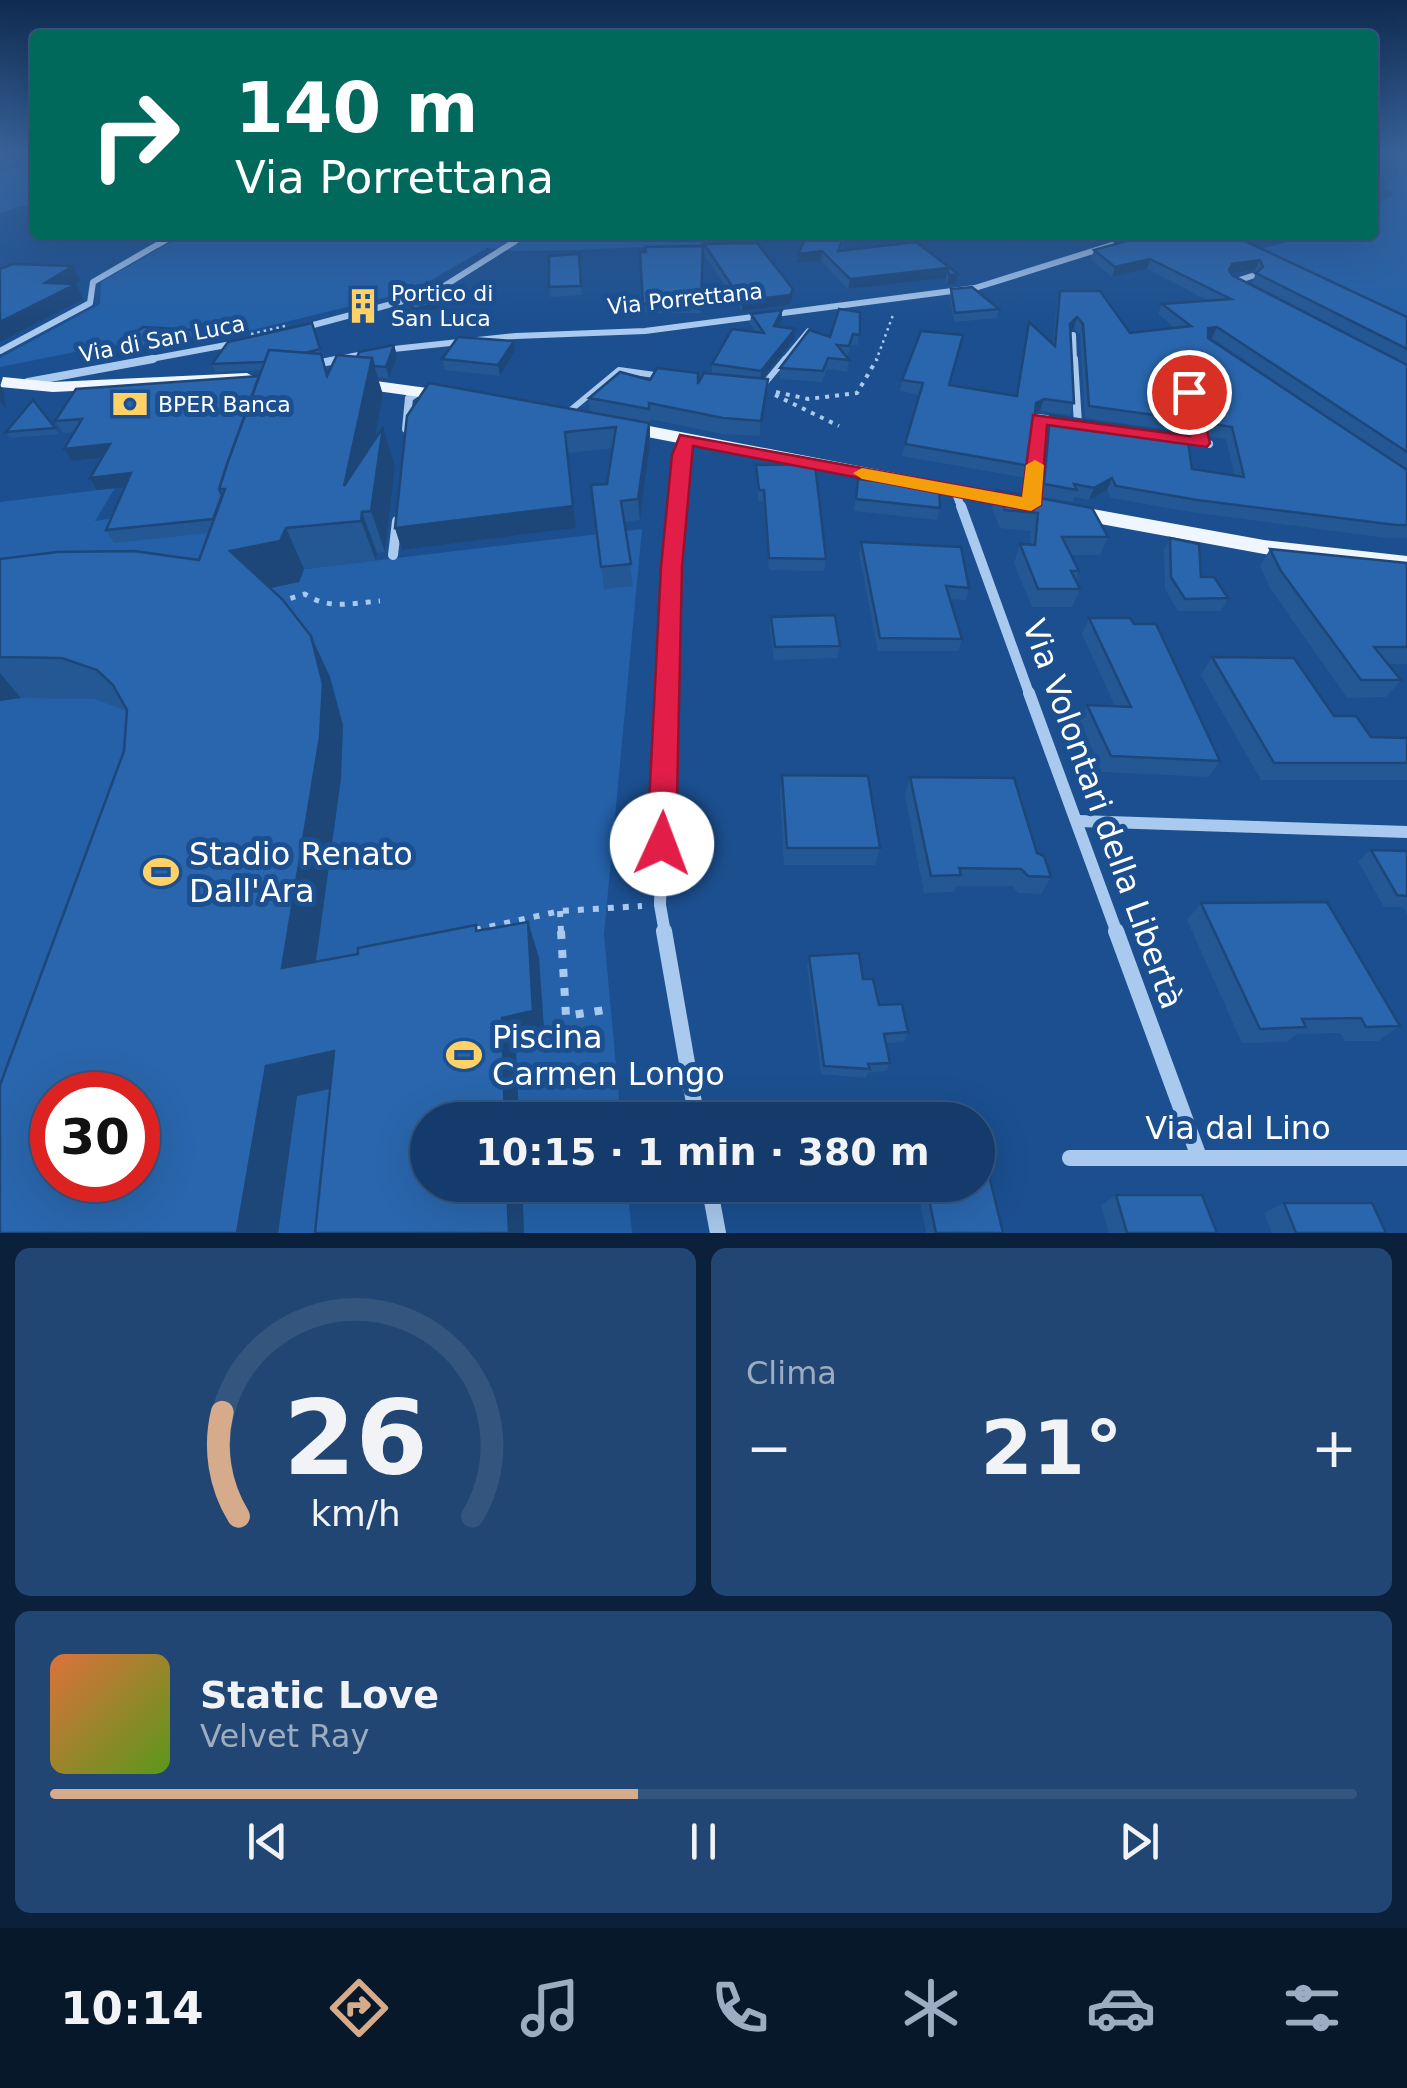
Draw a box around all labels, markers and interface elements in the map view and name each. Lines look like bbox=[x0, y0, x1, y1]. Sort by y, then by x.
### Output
text: 140 m bbox=[235, 67, 478, 149]
icon: right bbox=[70, 70, 200, 200]
text: Via Porrettana bbox=[235, 151, 554, 204]
street label: Via Porrettana bbox=[606, 278, 764, 320]
place label: Portico di San Luca bbox=[391, 281, 493, 331]
building icon: Portico di San Luca bbox=[344, 287, 382, 325]
street label: Via di San Luca bbox=[77, 311, 247, 367]
pin bbox=[1147, 350, 1232, 435]
icon: arrive bbox=[1162, 365, 1217, 420]
bank icon: BPER Banca bbox=[111, 385, 149, 423]
place label: BPER Banca bbox=[158, 392, 291, 417]
street label: Via Volontari della Libertà bbox=[1015, 614, 1191, 1014]
position arrow bbox=[610, 792, 714, 896]
place label: Stadio Renato Dall'Ara bbox=[189, 835, 413, 910]
sports icon: Stadio Renato Dall'Ara bbox=[142, 853, 180, 891]
place label: Piscina Carmen Longo bbox=[492, 1018, 725, 1093]
sports icon: Piscina Carmen Longo bbox=[445, 1036, 483, 1074]
speed limit sign: 30 bbox=[30, 1072, 160, 1202]
street label: Via dal Lino bbox=[1145, 1109, 1331, 1147]
text: 10:15 · 1 min · 380 m bbox=[475, 1130, 930, 1174]
text: Clima bbox=[746, 1354, 837, 1392]
text: 26 bbox=[283, 1377, 428, 1499]
text: 21° bbox=[981, 1404, 1122, 1492]
text: − bbox=[746, 1416, 792, 1480]
text: + bbox=[1311, 1416, 1357, 1480]
text: km/h bbox=[310, 1493, 401, 1534]
text: Static Love bbox=[200, 1673, 439, 1717]
text: Velvet Ray bbox=[200, 1717, 369, 1755]
icon: previous bbox=[240, 1814, 295, 1869]
icon: pause bbox=[676, 1814, 731, 1869]
icon: next bbox=[1112, 1814, 1167, 1869]
icon: directions bbox=[324, 1973, 394, 2043]
icon: music bbox=[515, 1973, 585, 2043]
icon: phone bbox=[705, 1973, 775, 2043]
icon: climate bbox=[896, 1973, 966, 2043]
icon: car bbox=[1086, 1973, 1156, 2043]
icon: filters bbox=[1277, 1973, 1347, 2043]
text: 10:14 bbox=[60, 1982, 204, 2035]

